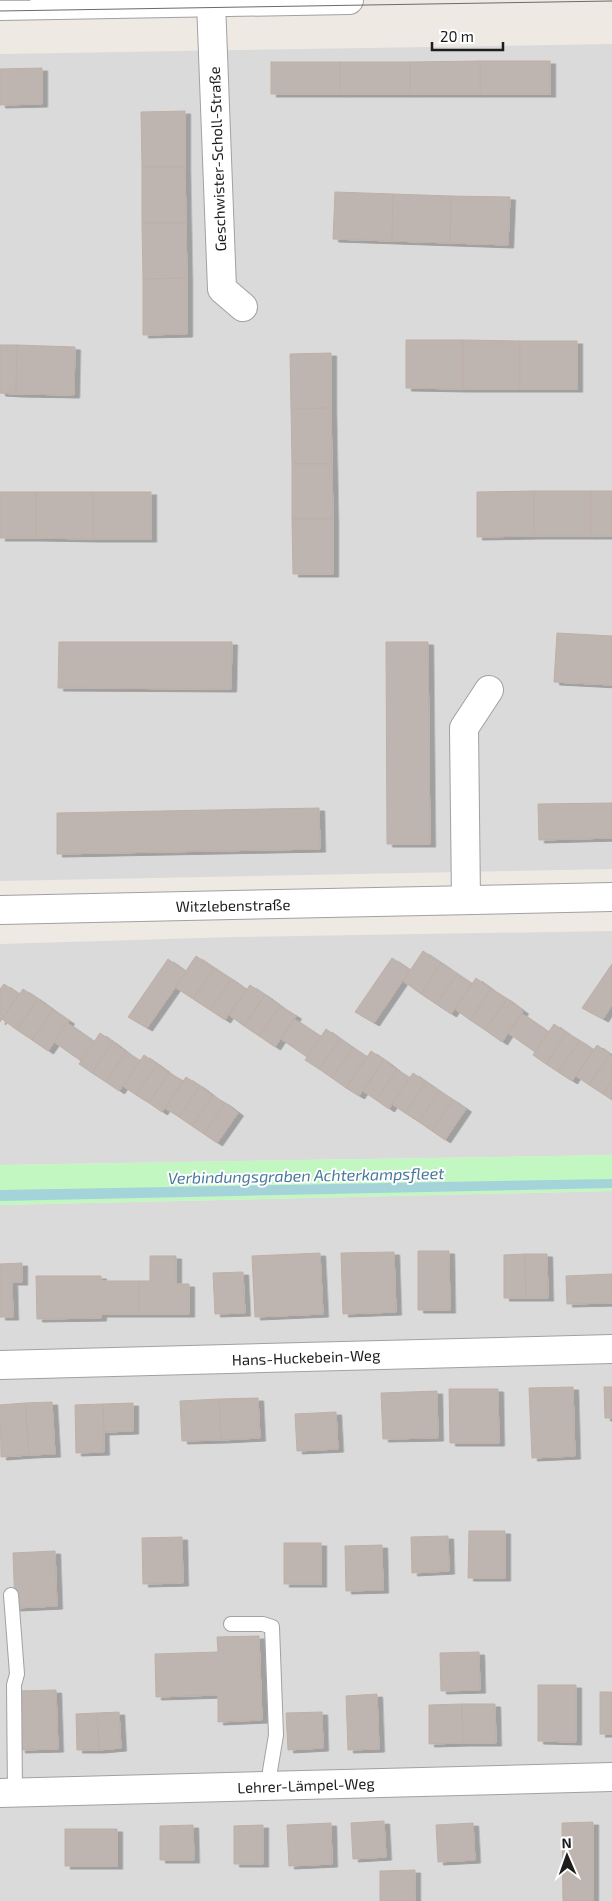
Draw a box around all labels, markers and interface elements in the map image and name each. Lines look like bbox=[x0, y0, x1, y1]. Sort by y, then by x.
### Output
scale bar bbox=[432, 20, 503, 52]
text: 20 m bbox=[440, 27, 474, 45]
street label: Geschwister-Scholl-Straße bbox=[205, 66, 229, 252]
street label: Witzlebenstraße bbox=[175, 895, 291, 915]
water label: Verbindungsgraben Achterkampsfleet bbox=[168, 1163, 445, 1187]
street label: Hans-Huckebein-Weg bbox=[231, 1345, 381, 1369]
street label: Lehrer-Lämpel-Weg bbox=[237, 1774, 376, 1796]
north arrow bbox=[542, 1831, 592, 1881]
text: N bbox=[561, 1834, 572, 1851]

